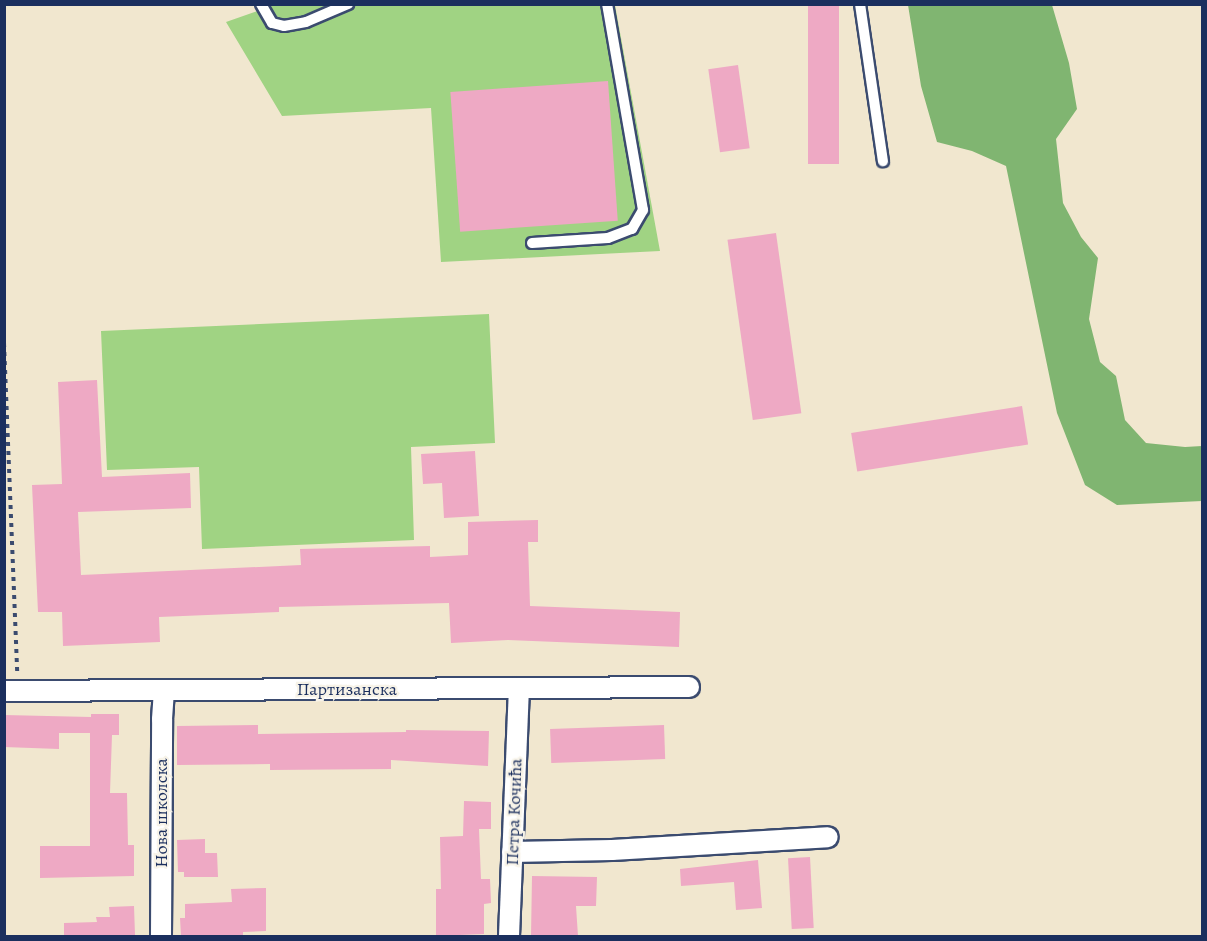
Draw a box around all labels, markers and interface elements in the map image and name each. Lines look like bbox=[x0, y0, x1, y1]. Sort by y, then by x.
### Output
street label: Партизанска bbox=[297, 678, 397, 700]
street label: Нова школска bbox=[150, 758, 172, 868]
street label: Петра Кочића bbox=[501, 758, 527, 866]

